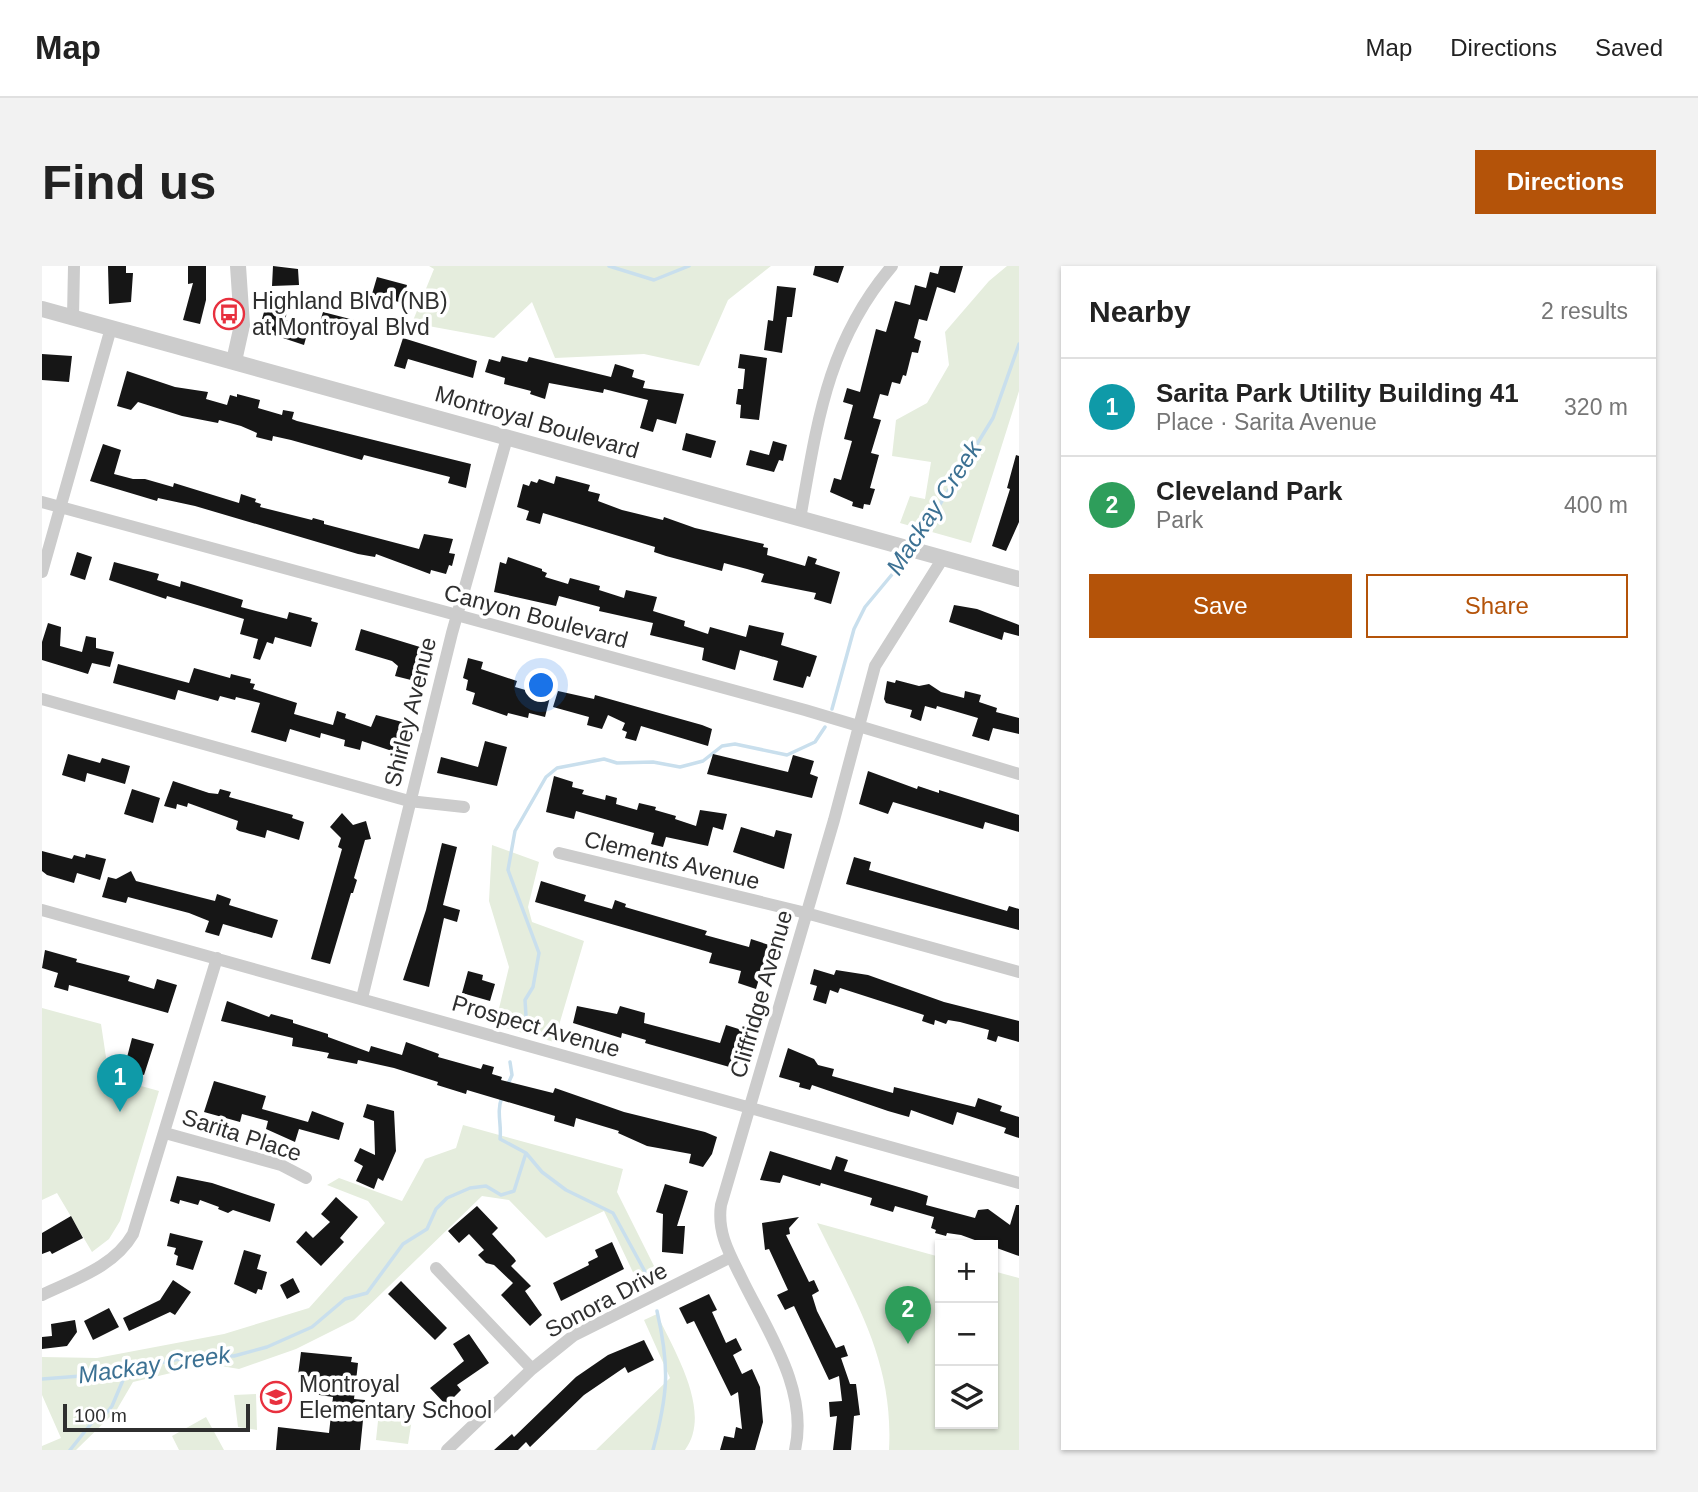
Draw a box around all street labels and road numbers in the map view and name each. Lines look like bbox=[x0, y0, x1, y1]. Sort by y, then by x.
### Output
street label: Montroyal Boulevard bbox=[432, 380, 642, 464]
street label: Canyon Boulevard bbox=[441, 579, 631, 653]
street label: Shirley Avenue bbox=[379, 635, 441, 789]
street label: Clements Avenue bbox=[582, 826, 762, 894]
street label: Cliffridge Avenue bbox=[725, 907, 797, 1081]
street label: Prospect Avenue bbox=[449, 990, 623, 1062]
street label: Sarita Place bbox=[179, 1103, 305, 1167]
street label: Sonora Drive bbox=[541, 1257, 671, 1343]

